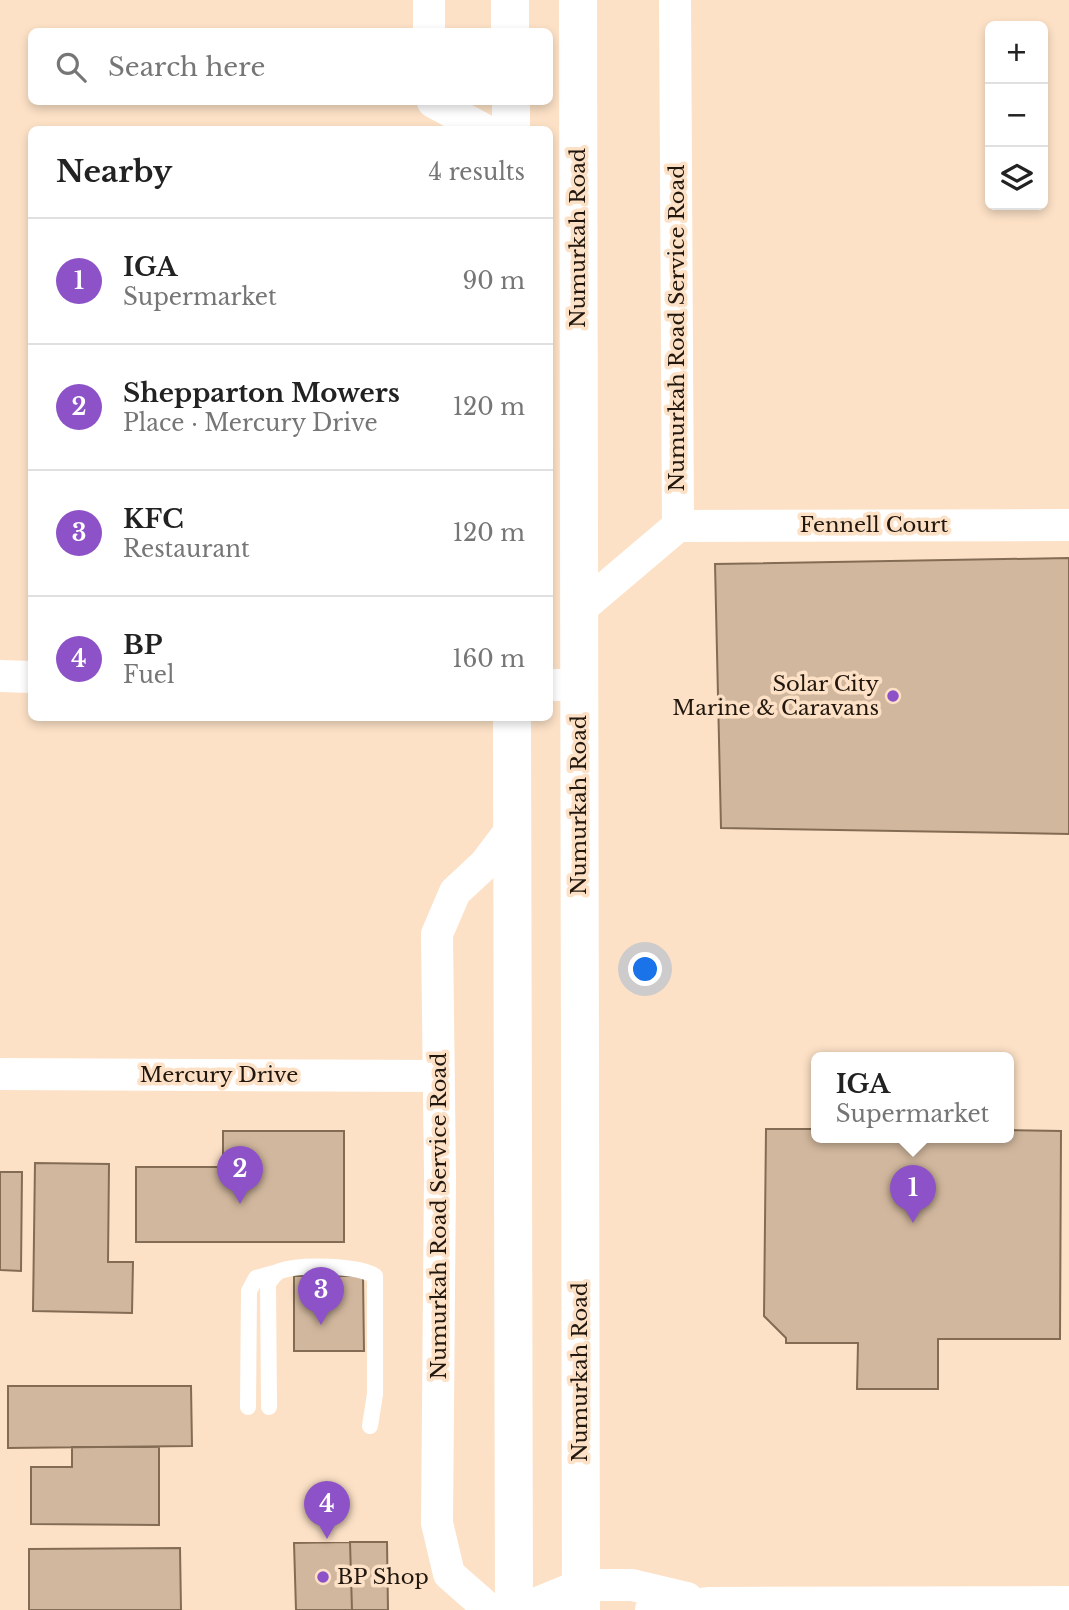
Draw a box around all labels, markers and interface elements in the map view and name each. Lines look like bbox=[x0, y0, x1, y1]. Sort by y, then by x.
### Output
map controls bbox=[985, 21, 1048, 210]
button: + bbox=[985, 21, 1048, 84]
search box bbox=[28, 28, 553, 105]
icon: search bbox=[52, 48, 90, 86]
text: Search here bbox=[108, 51, 265, 83]
button: − bbox=[985, 84, 1048, 147]
button: layers bbox=[985, 147, 1048, 210]
street label: Numurkah Road bbox=[565, 148, 591, 328]
text: Nearby bbox=[56, 153, 172, 190]
text: 4 results bbox=[429, 158, 525, 186]
street label: Numurkah Road Service Road bbox=[664, 165, 690, 491]
text: IGA bbox=[123, 251, 177, 283]
text: 1 bbox=[74, 267, 84, 295]
text: 90 m bbox=[463, 267, 525, 295]
text: Supermarket bbox=[123, 283, 277, 311]
text: Shepparton Mowers bbox=[123, 377, 400, 409]
text: 2 bbox=[72, 393, 86, 421]
text: 120 m bbox=[453, 393, 525, 421]
text: Place · Mercury Drive bbox=[123, 409, 378, 437]
text: KFC bbox=[123, 503, 184, 535]
street label: Fennell Court bbox=[800, 512, 948, 538]
text: 3 bbox=[72, 519, 86, 547]
text: 120 m bbox=[453, 519, 525, 547]
text: Restaurant bbox=[123, 535, 250, 563]
text: BP bbox=[123, 629, 162, 661]
text: 4 bbox=[71, 645, 87, 673]
text: 160 m bbox=[452, 645, 525, 673]
text: Fuel bbox=[123, 661, 174, 689]
place label: Solar City Marine & Caravans bbox=[672, 671, 880, 721]
marker: Solar City Marine & Caravans bbox=[885, 688, 901, 704]
street label: Numurkah Road bbox=[566, 715, 592, 895]
your location bbox=[628, 952, 662, 986]
popup bbox=[811, 1052, 1014, 1143]
street label: Numurkah Road Service Road bbox=[426, 1053, 452, 1379]
street label: Mercury Drive bbox=[140, 1062, 298, 1088]
text: IGA bbox=[836, 1068, 890, 1100]
text: Supermarket bbox=[836, 1100, 989, 1128]
pin: 2 bbox=[217, 1146, 263, 1204]
pin: 1 bbox=[890, 1165, 936, 1223]
pin: 3 bbox=[298, 1267, 344, 1325]
street label: Numurkah Road bbox=[567, 1282, 593, 1462]
pin: 4 bbox=[304, 1481, 350, 1539]
place label: BP Shop bbox=[337, 1564, 429, 1590]
marker: BP Shop bbox=[315, 1569, 331, 1585]

